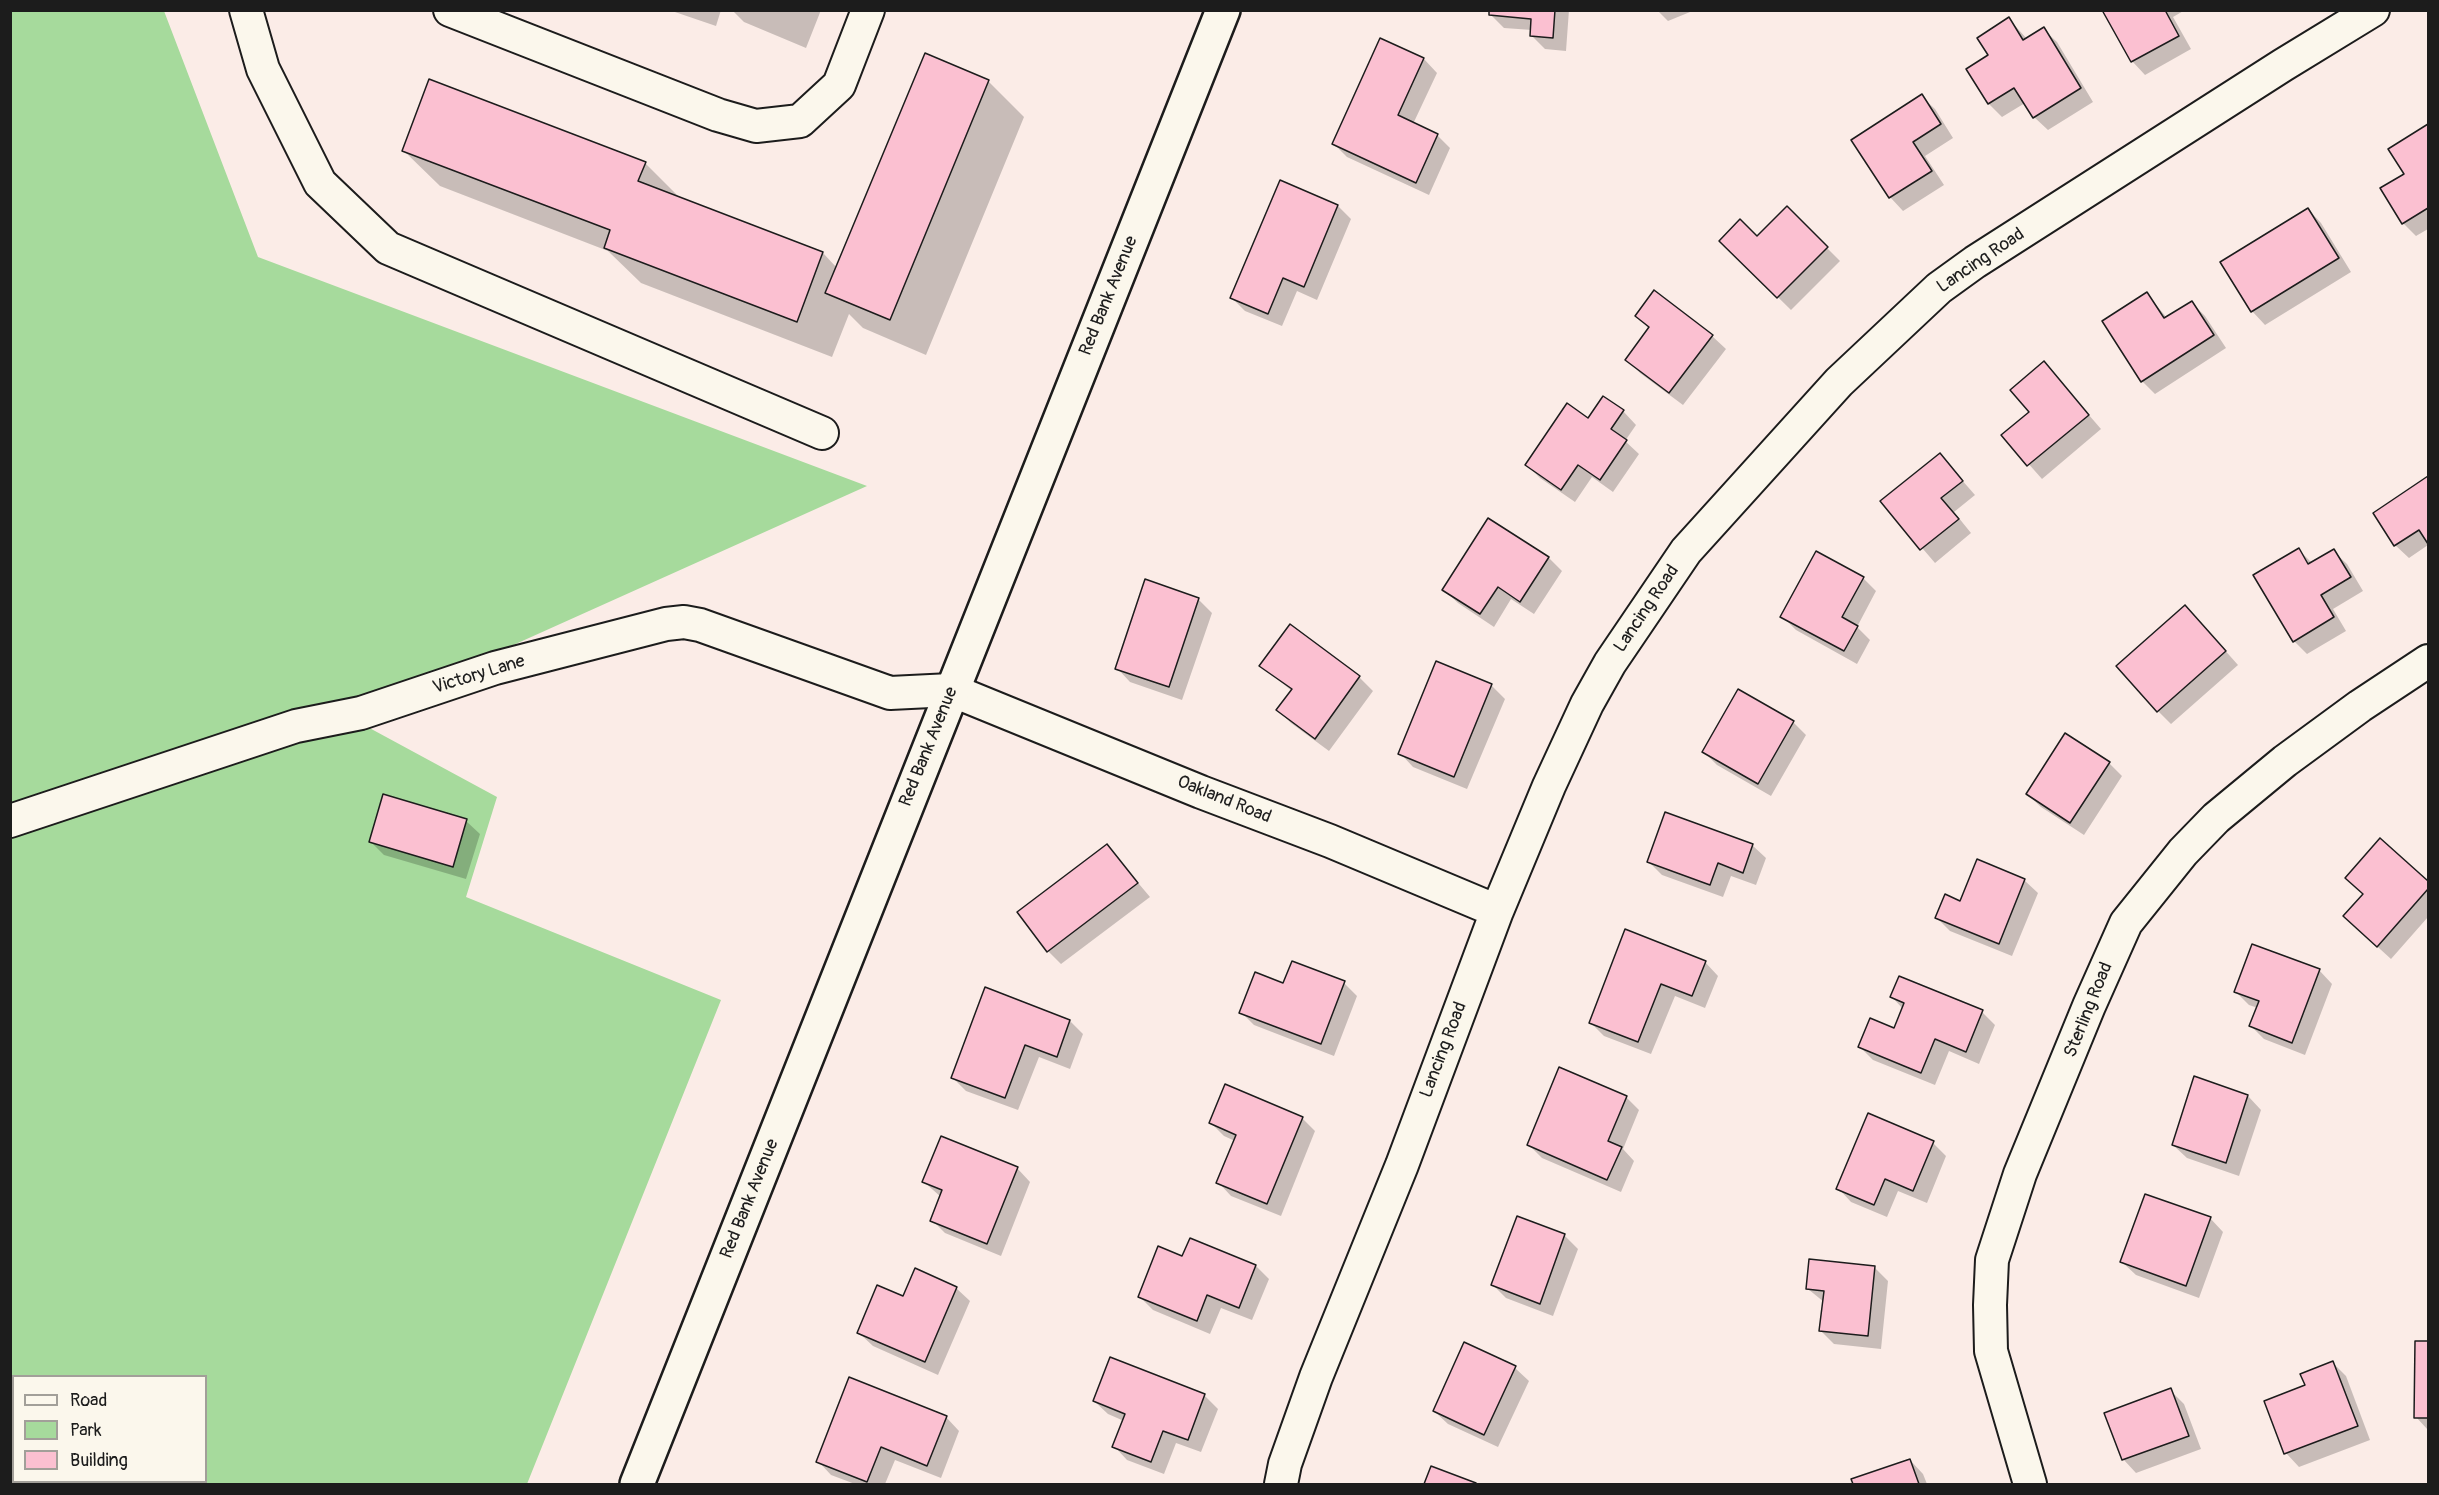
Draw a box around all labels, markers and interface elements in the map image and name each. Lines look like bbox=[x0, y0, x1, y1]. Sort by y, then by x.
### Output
street label: Lancing Road bbox=[1933, 224, 2029, 298]
street label: Red Bank Avenue bbox=[1075, 233, 1143, 359]
street label: Lancing Road bbox=[1610, 561, 1684, 657]
street label: Victory Lane bbox=[430, 651, 528, 699]
street label: Red Bank Avenue bbox=[895, 684, 963, 810]
street label: Oakland Road bbox=[1174, 771, 1274, 829]
street label: Sterling Road bbox=[2060, 959, 2118, 1061]
street label: Lancing Road bbox=[1416, 999, 1472, 1101]
street label: Red Bank Avenue bbox=[716, 1136, 784, 1262]
legend bbox=[12, 1375, 207, 1483]
text: Road bbox=[70, 1389, 107, 1412]
text: Park bbox=[70, 1419, 102, 1442]
text: Building bbox=[70, 1449, 128, 1472]

